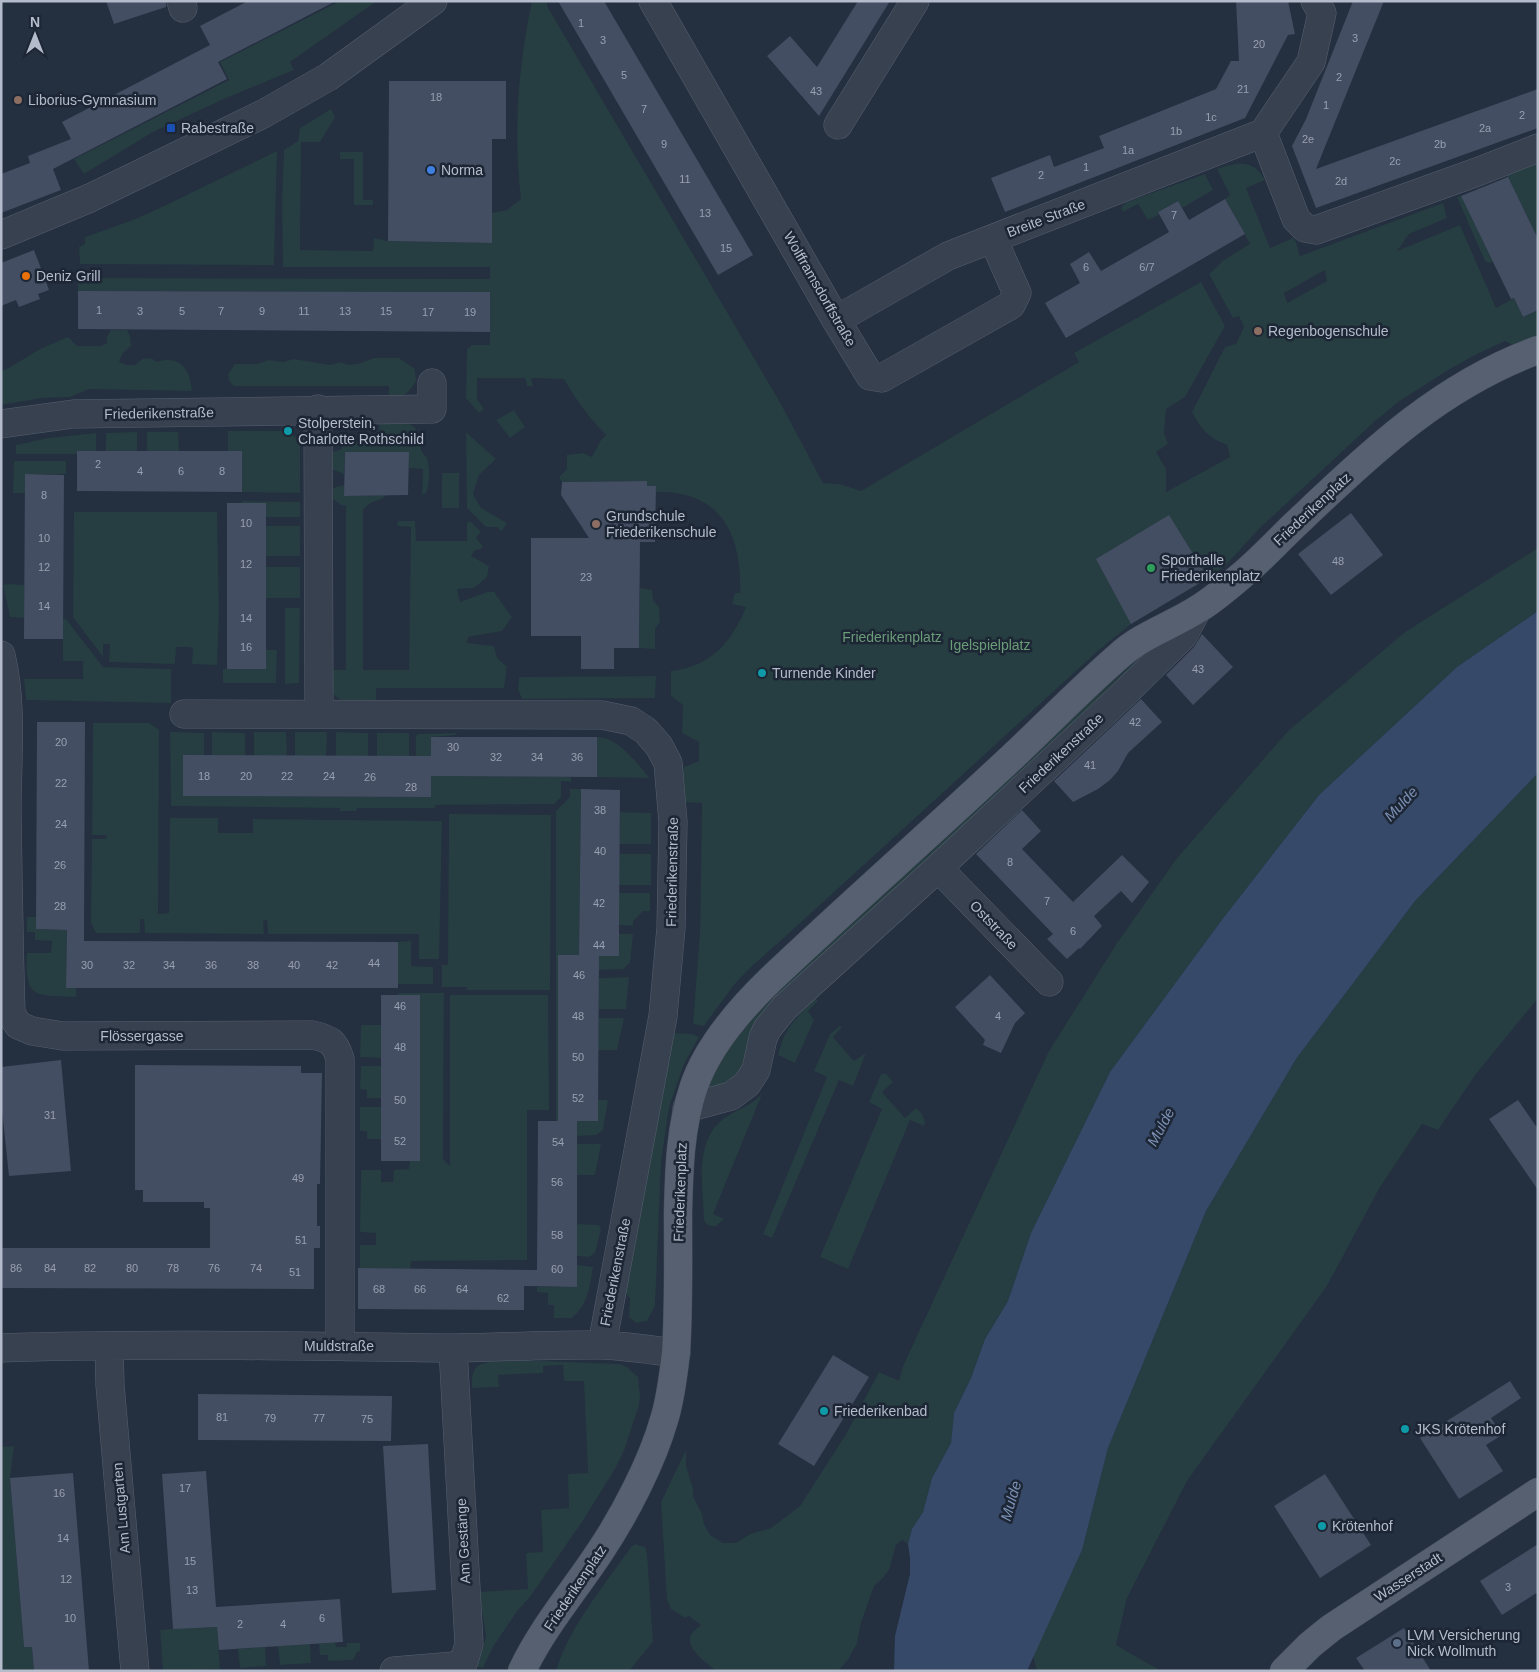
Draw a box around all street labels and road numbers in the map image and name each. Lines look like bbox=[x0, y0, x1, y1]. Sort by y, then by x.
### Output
street label: Breite Straße bbox=[1005, 196, 1088, 240]
street label: Wolfframsdorffstraße bbox=[781, 229, 860, 349]
street label: Friederikenstraße bbox=[104, 404, 214, 422]
street label: Friederikenplatz bbox=[1270, 469, 1354, 549]
street label: Friederikenstraße bbox=[1015, 710, 1107, 796]
street label: Friederikenstraße bbox=[663, 817, 681, 927]
street label: Oststraße bbox=[967, 897, 1021, 953]
street label: Flössergasse bbox=[100, 1028, 184, 1044]
street label: Friederikenplatz bbox=[670, 1142, 690, 1242]
street label: Friederikenstraße bbox=[597, 1216, 633, 1327]
street label: Muldstraße bbox=[304, 1338, 374, 1354]
street label: Am Lustgarten bbox=[109, 1462, 133, 1554]
street label: Am Gestänge bbox=[453, 1498, 473, 1584]
street label: Friederikenplatz bbox=[541, 1542, 609, 1634]
street label: Wasserstadt bbox=[1371, 1549, 1445, 1605]

